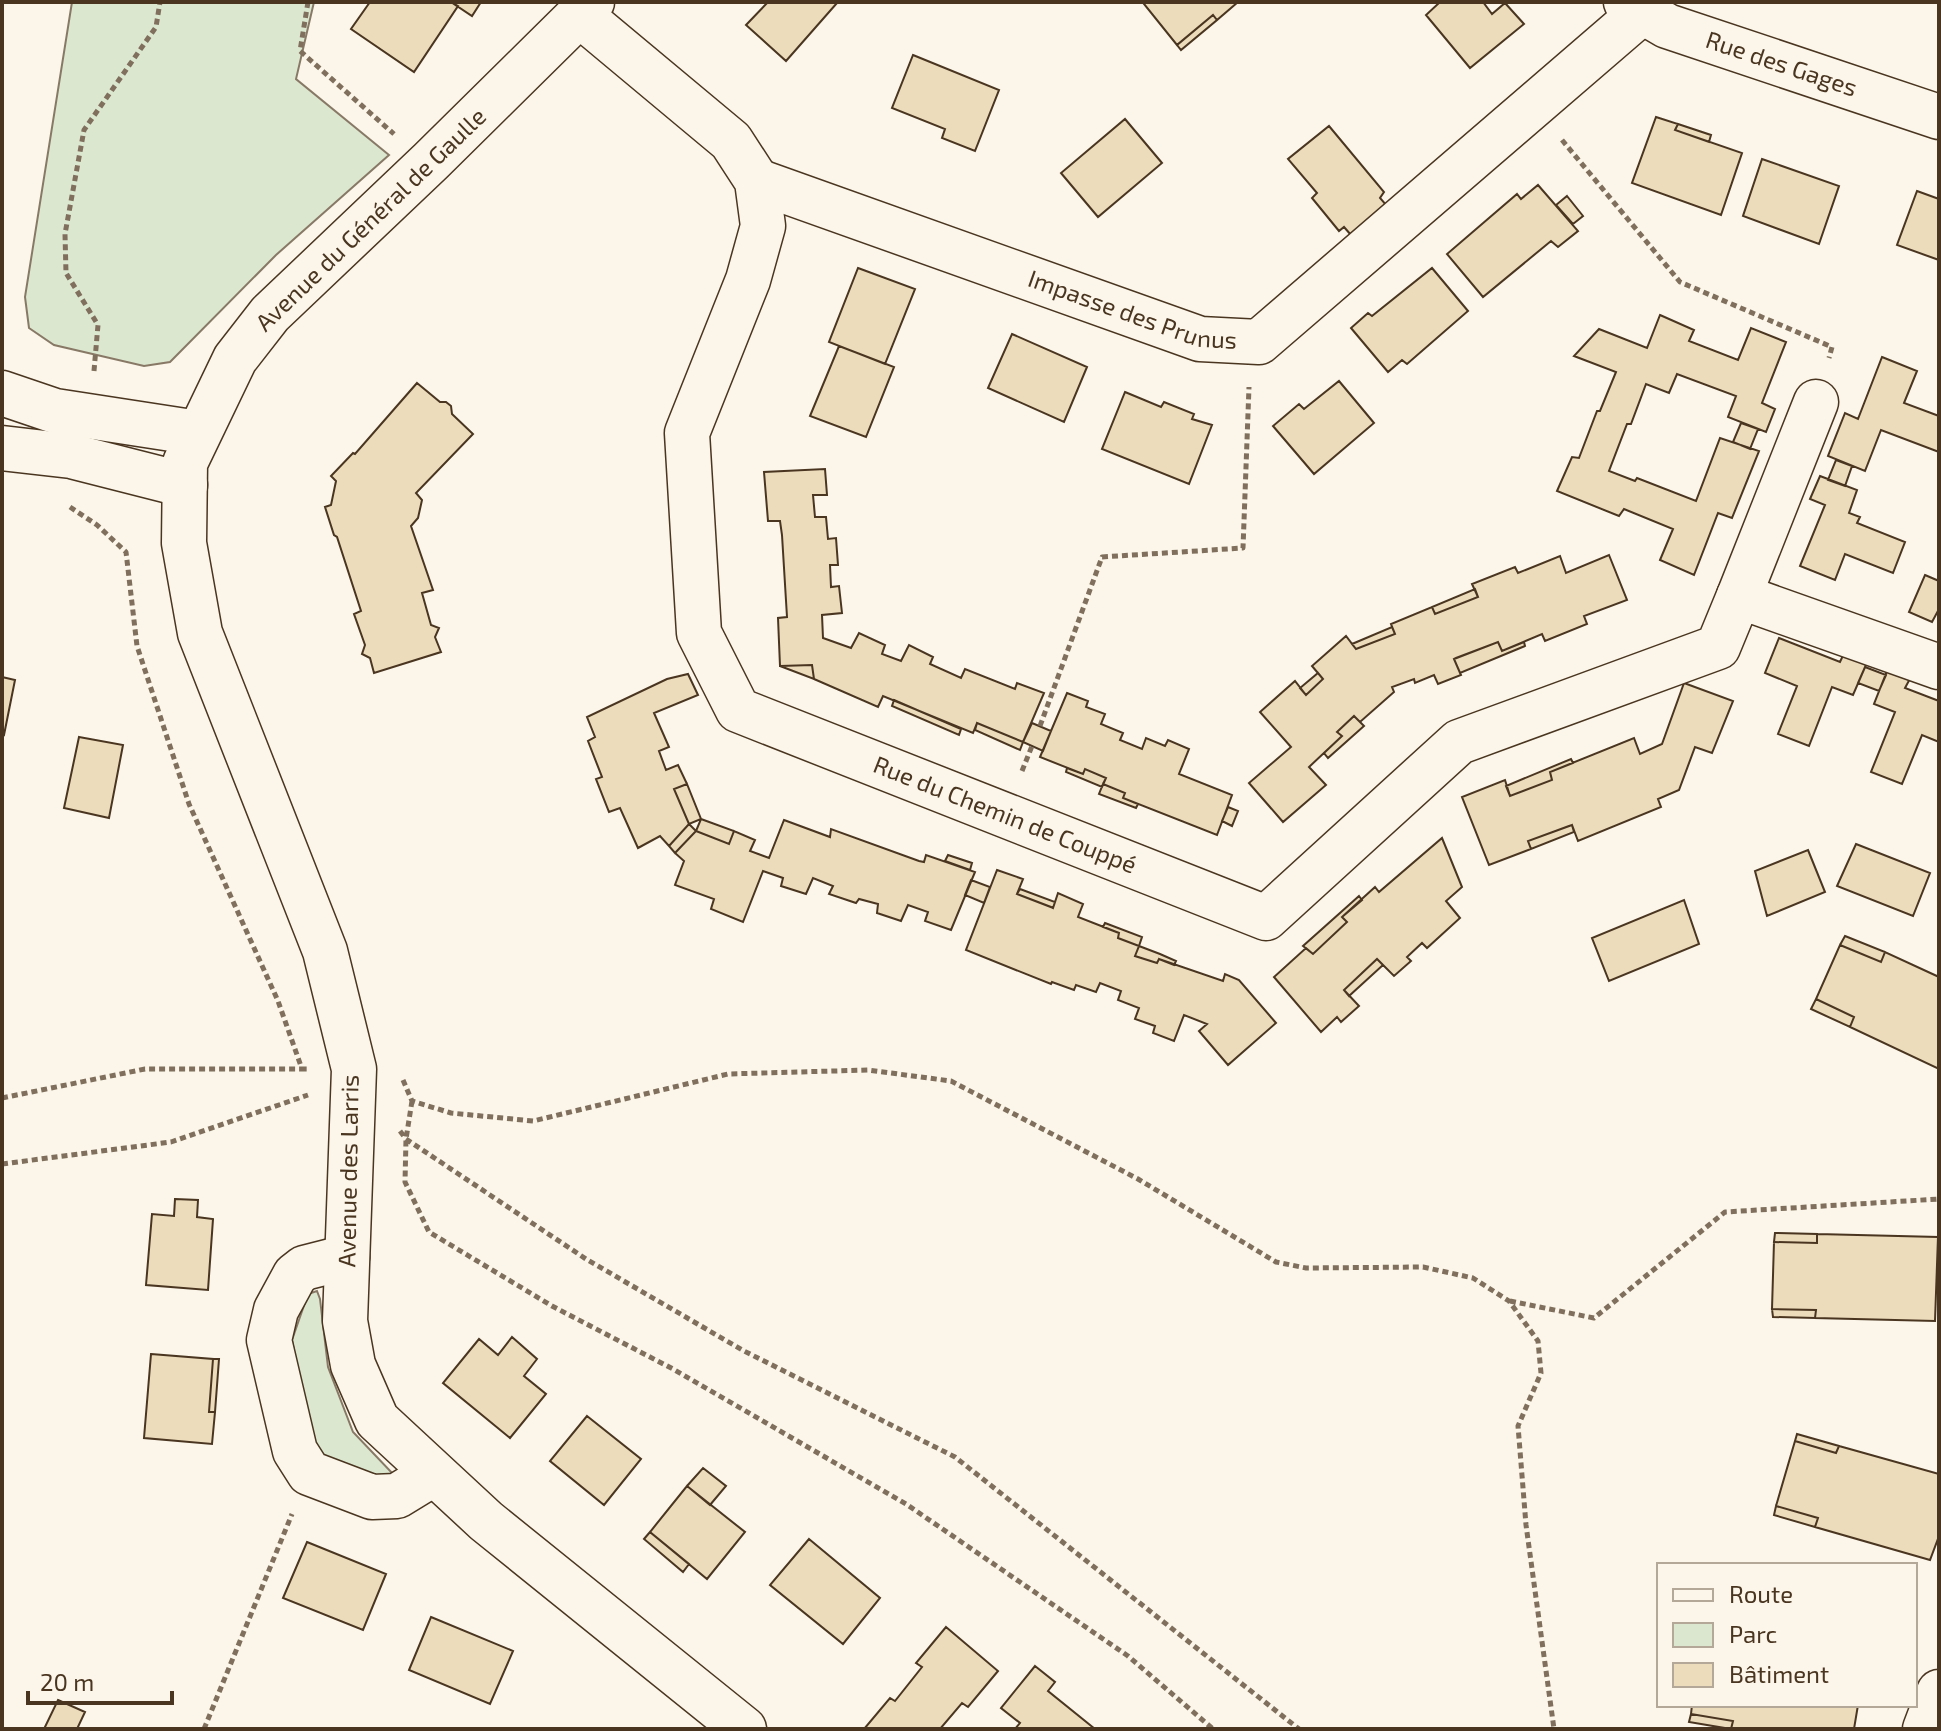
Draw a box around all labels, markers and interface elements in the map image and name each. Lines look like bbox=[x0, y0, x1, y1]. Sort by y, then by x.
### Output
street label: Rue des Gages bbox=[1702, 24, 1861, 102]
street label: Avenue du Général de Gaulle bbox=[249, 101, 491, 337]
street label: Impasse des Prunus bbox=[1025, 263, 1238, 354]
street label: Rue du Chemin de Couppé bbox=[870, 749, 1141, 879]
street label: Avenue des Larris bbox=[331, 1074, 364, 1268]
legend bbox=[1657, 1563, 1917, 1707]
text: Route bbox=[1729, 1579, 1793, 1608]
text: Parc bbox=[1729, 1619, 1777, 1648]
scale bar bbox=[28, 1655, 172, 1705]
text: Bâtiment bbox=[1729, 1659, 1829, 1688]
text: 20 m bbox=[40, 1667, 94, 1696]

